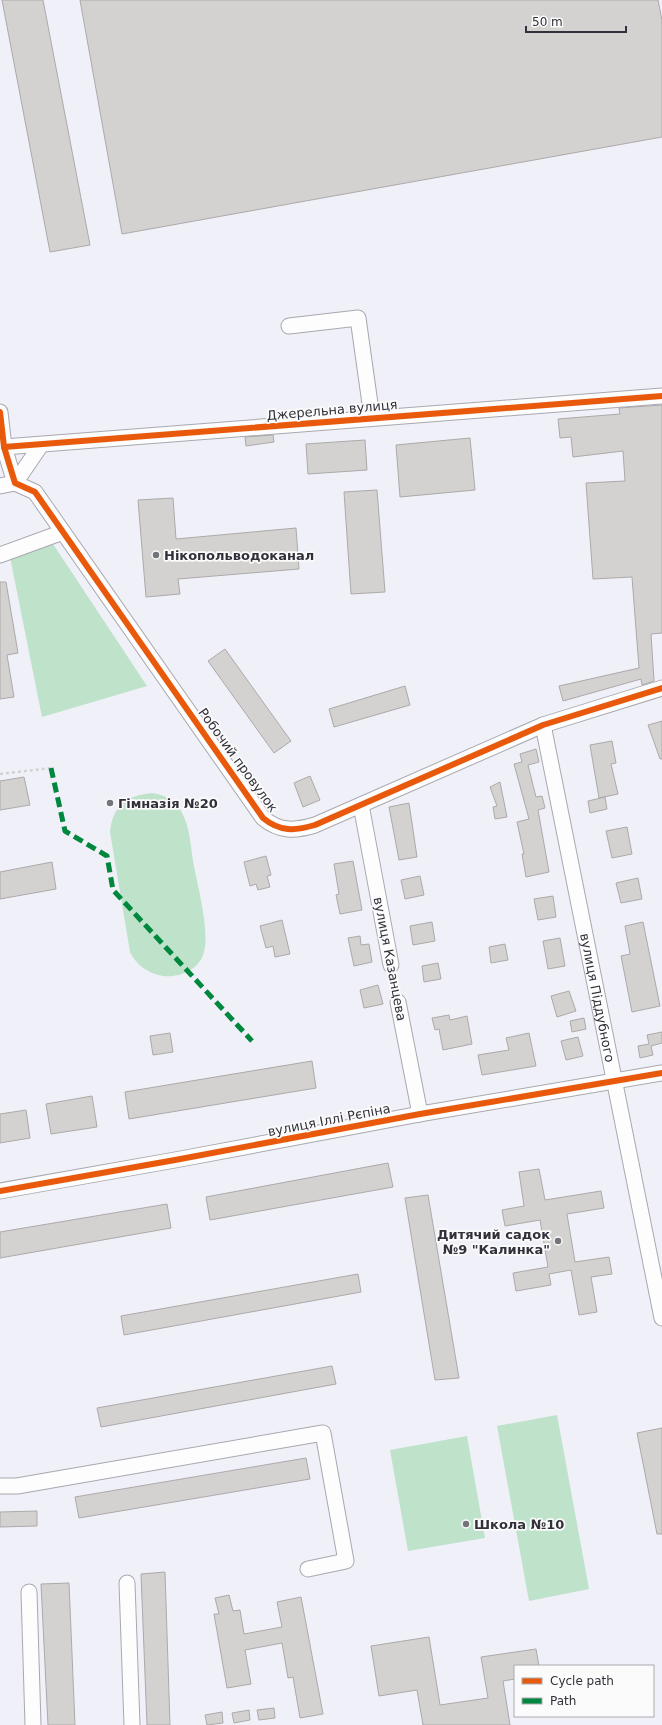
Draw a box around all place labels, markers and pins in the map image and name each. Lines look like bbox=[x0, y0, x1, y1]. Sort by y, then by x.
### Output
place label: Нікопольводоканал bbox=[164, 548, 314, 563]
marker: Нікопольводоканал bbox=[151, 550, 161, 560]
place label: Гімназія №20 bbox=[118, 796, 218, 811]
marker: Гімназія №20 bbox=[105, 798, 115, 808]
place label: Дитячий садок №9 "Калинка" bbox=[437, 1227, 550, 1257]
marker: Дитячий садок №9 "Калинка" bbox=[553, 1236, 563, 1246]
place label: Школа №10 bbox=[474, 1517, 564, 1532]
marker: Школа №10 bbox=[461, 1519, 471, 1529]

